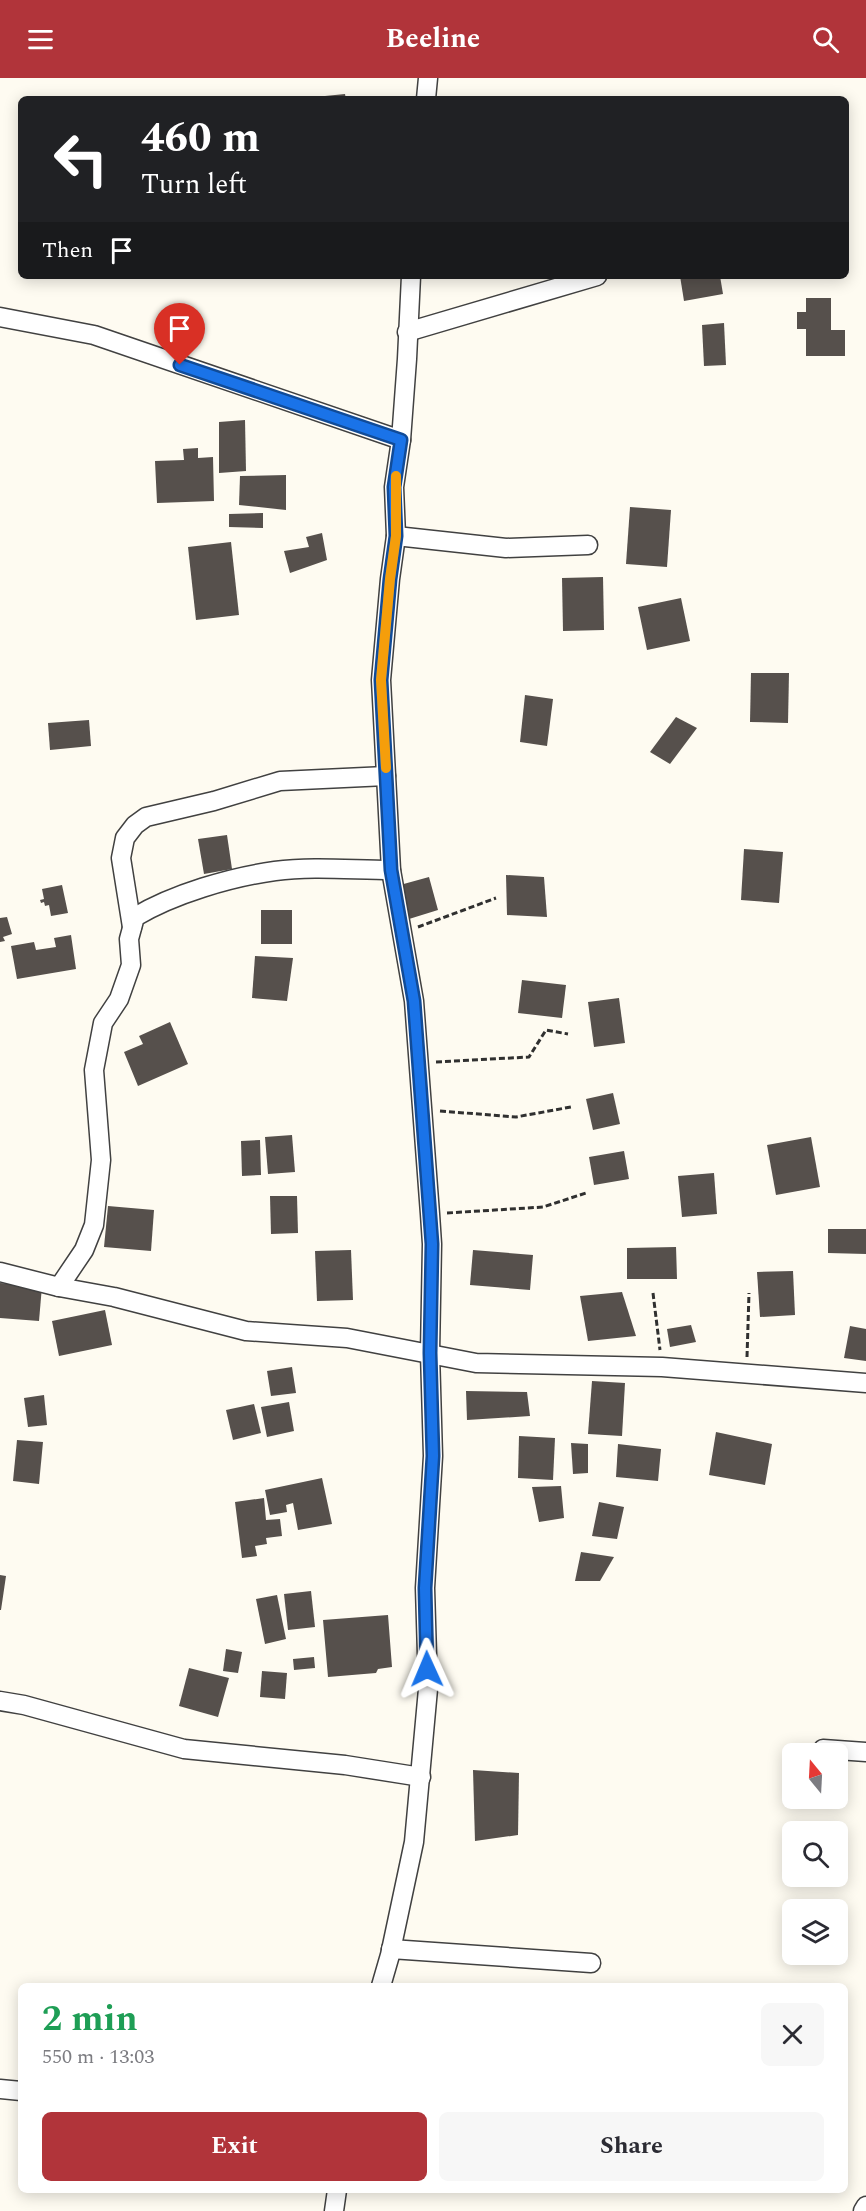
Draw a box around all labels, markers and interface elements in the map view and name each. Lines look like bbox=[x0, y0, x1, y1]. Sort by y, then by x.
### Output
text: Beeline bbox=[386, 18, 480, 60]
icon: menu bbox=[24, 23, 57, 56]
icon: search bbox=[809, 23, 842, 56]
text: 460 m bbox=[141, 107, 260, 170]
icon: left bbox=[42, 120, 120, 198]
text: Turn left bbox=[141, 164, 247, 206]
text: Then bbox=[42, 234, 93, 267]
icon: arrive bbox=[105, 234, 138, 267]
pin bbox=[154, 303, 205, 365]
icon: arrive bbox=[163, 312, 196, 345]
position arrow bbox=[395, 1637, 459, 1701]
north arrow bbox=[782, 1743, 848, 1809]
map controls bbox=[782, 1743, 848, 1965]
button: search bbox=[782, 1821, 848, 1887]
button: layers bbox=[782, 1899, 848, 1965]
text: 2 min bbox=[42, 1992, 138, 2047]
button: close bbox=[761, 2003, 824, 2066]
text: 550 m · 13:03 bbox=[42, 2042, 154, 2072]
button: Exit bbox=[42, 2112, 427, 2181]
button: Share bbox=[439, 2112, 824, 2181]

